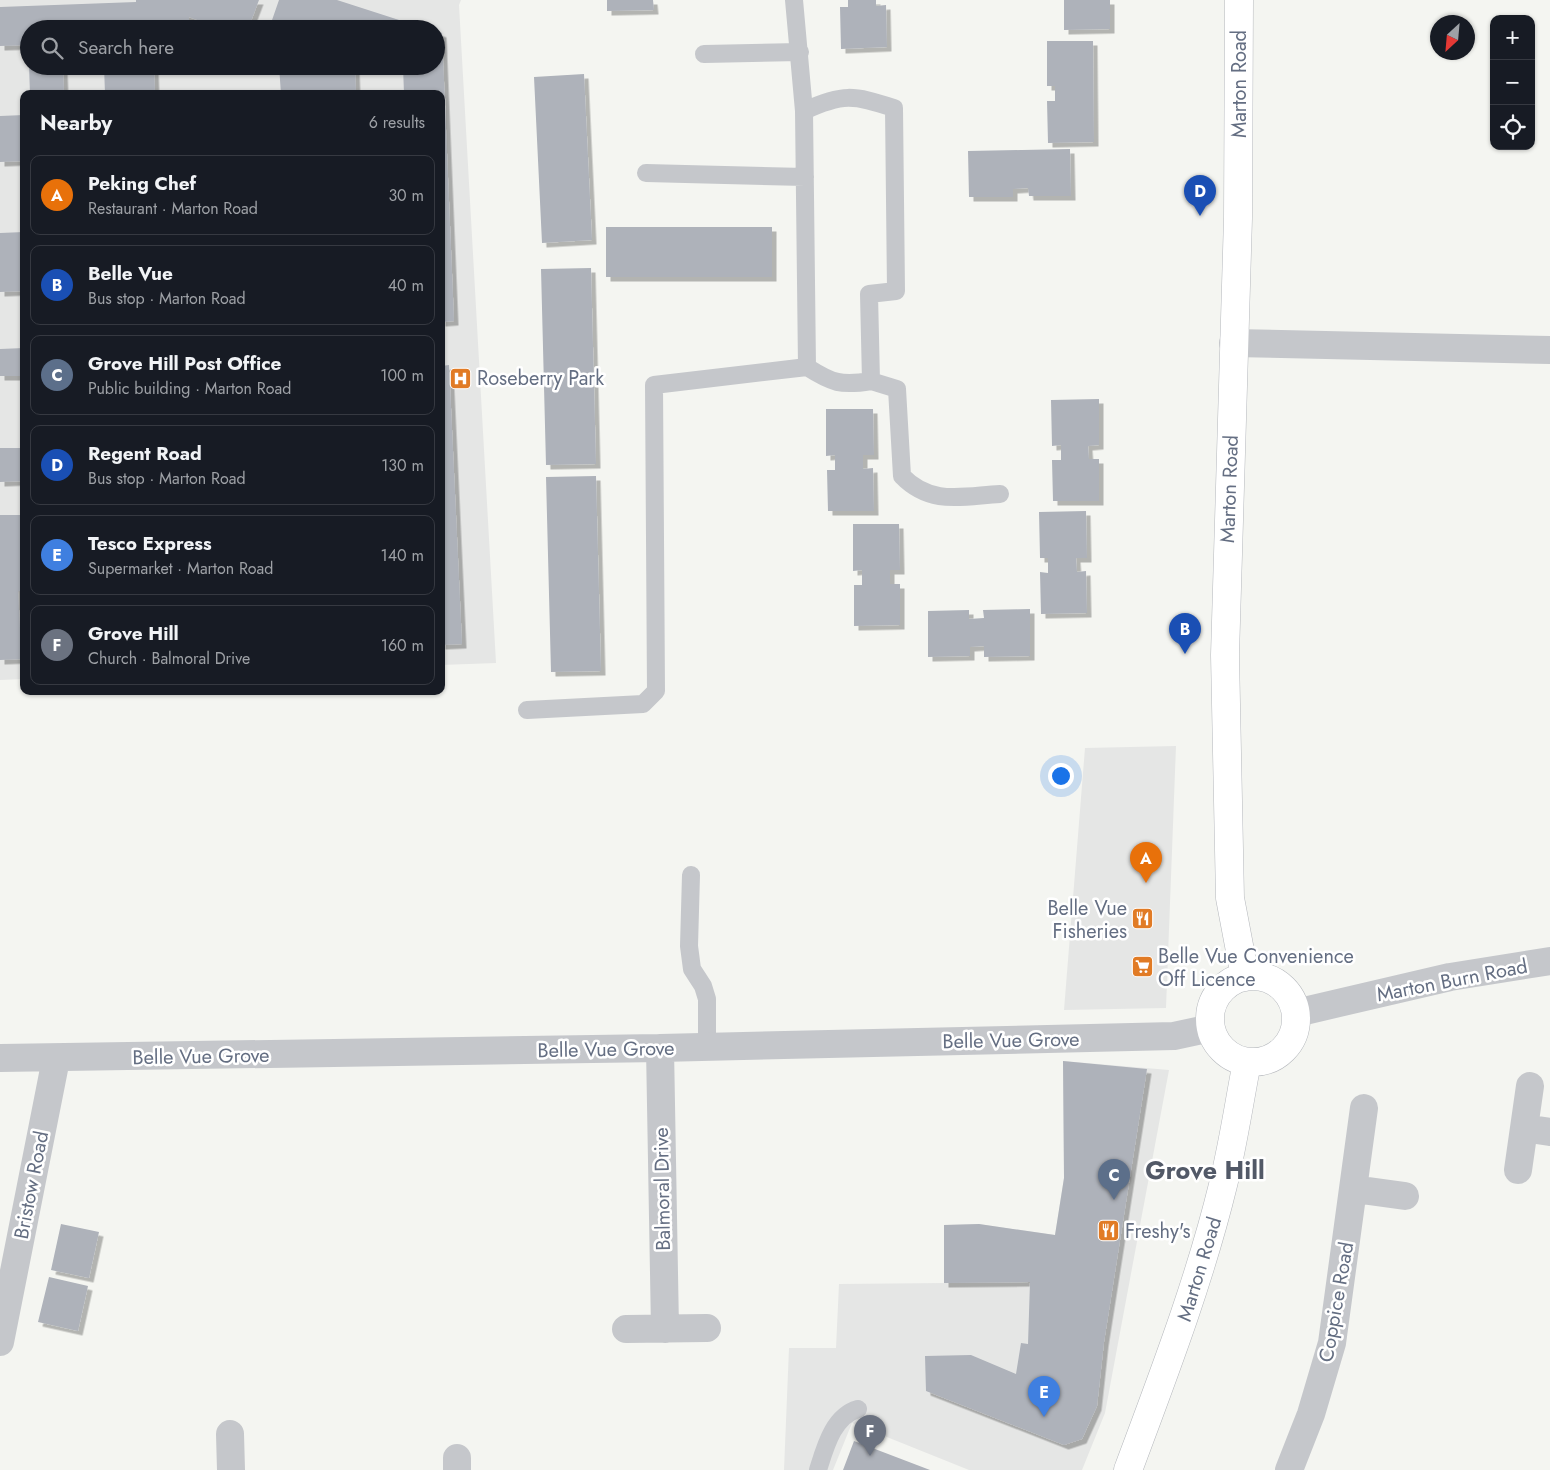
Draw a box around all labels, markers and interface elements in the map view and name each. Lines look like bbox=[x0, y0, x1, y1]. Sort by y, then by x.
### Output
north arrow bbox=[1430, 15, 1475, 60]
map controls bbox=[1490, 15, 1535, 150]
button: + bbox=[1490, 15, 1535, 60]
search box bbox=[20, 20, 445, 75]
street label: Marton Road bbox=[1225, 30, 1254, 138]
icon: search bbox=[38, 34, 66, 62]
text: Search here bbox=[78, 34, 174, 61]
button: − bbox=[1490, 60, 1535, 105]
button: locate bbox=[1490, 105, 1535, 150]
text: Nearby bbox=[40, 108, 112, 138]
text: 6 results bbox=[369, 111, 425, 134]
text: Peking Chef bbox=[88, 170, 196, 197]
pin: D bbox=[1184, 175, 1216, 216]
text: A bbox=[51, 184, 63, 207]
text: 30 m bbox=[388, 184, 424, 207]
text: Restaurant · Marton Road bbox=[88, 197, 258, 220]
text: Belle Vue bbox=[88, 260, 173, 287]
text: B bbox=[52, 274, 62, 297]
text: 40 m bbox=[388, 274, 424, 297]
text: Bus stop · Marton Road bbox=[88, 287, 246, 310]
text: Grove Hill Post Office bbox=[88, 350, 281, 377]
text: C bbox=[51, 364, 63, 387]
text: 100 m bbox=[380, 364, 424, 387]
place label: Roseberry Park bbox=[477, 364, 604, 393]
hospital icon: Roseberry Park bbox=[449, 366, 473, 390]
text: Public building · Marton Road bbox=[88, 377, 291, 400]
street label: Marton Road bbox=[1213, 435, 1246, 544]
text: Regent Road bbox=[88, 440, 202, 467]
text: D bbox=[51, 454, 63, 477]
text: 130 m bbox=[381, 454, 424, 477]
text: Bus stop · Marton Road bbox=[88, 467, 246, 490]
text: Tesco Express bbox=[88, 530, 212, 557]
text: E bbox=[52, 544, 62, 567]
text: 140 m bbox=[381, 544, 424, 567]
text: Supermarket · Marton Road bbox=[88, 557, 273, 580]
pin: B bbox=[1169, 613, 1201, 654]
text: Grove Hill bbox=[88, 620, 179, 647]
text: F bbox=[53, 634, 61, 657]
text: 160 m bbox=[381, 634, 424, 657]
text: Church · Balmoral Drive bbox=[88, 647, 250, 670]
your location bbox=[1048, 763, 1074, 789]
pin: A bbox=[1130, 842, 1162, 883]
place label: Belle Vue Fisheries bbox=[1047, 894, 1127, 946]
restaurant icon: Belle Vue Fisheries bbox=[1131, 907, 1155, 931]
place label: Belle Vue Convenience Off Licence bbox=[1158, 942, 1354, 994]
street label: Marton Burn Road bbox=[1374, 952, 1530, 1009]
supermarket icon: Belle Vue Convenience Off Licence bbox=[1130, 955, 1154, 979]
street label: Belle Vue Grove bbox=[942, 1025, 1080, 1056]
street label: Belle Vue Grove bbox=[537, 1034, 675, 1065]
street label: Belle Vue Grove bbox=[132, 1041, 270, 1072]
street label: Balmoral Drive bbox=[647, 1127, 678, 1251]
street label: Bristow Road bbox=[7, 1129, 56, 1242]
district label: Grove Hill bbox=[1145, 1152, 1265, 1188]
pin: C bbox=[1098, 1159, 1130, 1200]
street label: Marton Road bbox=[1170, 1213, 1229, 1325]
place label: Freshy's bbox=[1125, 1217, 1190, 1246]
restaurant icon: Freshy's bbox=[1097, 1219, 1121, 1243]
street label: Coppice Road bbox=[1312, 1240, 1361, 1364]
pin: E bbox=[1028, 1376, 1060, 1417]
pin: F bbox=[854, 1415, 886, 1456]

